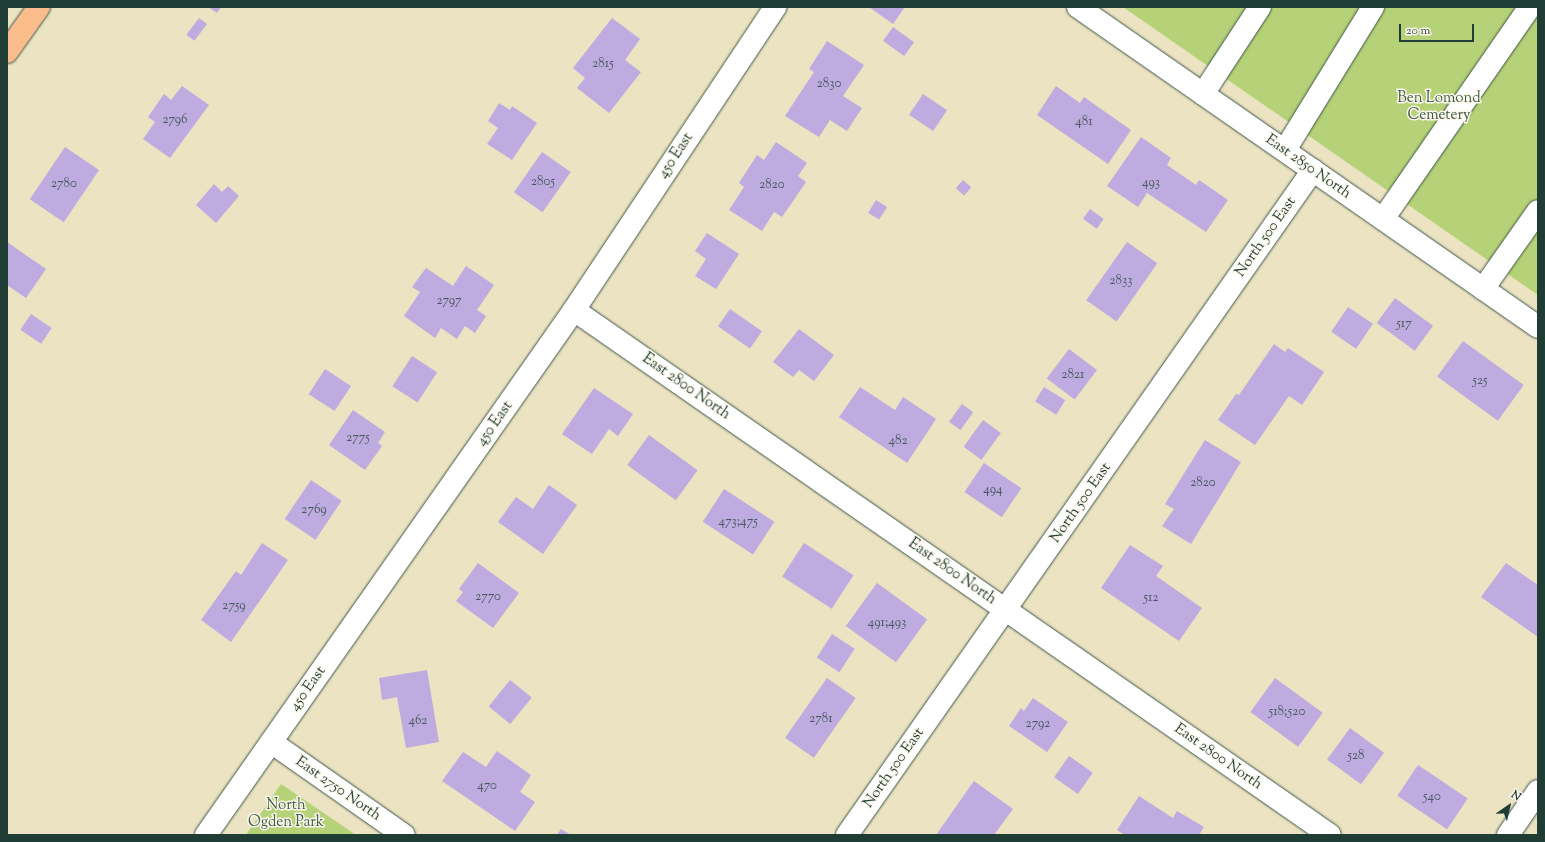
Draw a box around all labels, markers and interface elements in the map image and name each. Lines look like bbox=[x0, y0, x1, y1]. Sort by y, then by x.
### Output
scale bar bbox=[1401, 16, 1476, 42]
text: 20 m bbox=[1406, 22, 1430, 40]
house number: 2815 bbox=[592, 56, 614, 72]
house number: 2830 bbox=[817, 76, 841, 92]
park label: Ben Lomond Cemetery bbox=[1397, 89, 1481, 124]
house number: 2796 bbox=[162, 112, 188, 128]
house number: 481 bbox=[1075, 114, 1093, 130]
street label: 450 East bbox=[655, 130, 697, 182]
street label: East 2850 North bbox=[1262, 131, 1354, 203]
house number: 2805 bbox=[531, 174, 555, 190]
house number: 493 bbox=[1142, 175, 1160, 191]
house number: 2780 bbox=[51, 176, 77, 192]
house number: 2820 bbox=[759, 177, 785, 193]
street label: North 500 East bbox=[1232, 193, 1300, 281]
house number: 2833 bbox=[1109, 273, 1133, 289]
house number: 2797 bbox=[436, 293, 462, 309]
house number: 517 bbox=[1396, 316, 1412, 332]
street label: East 2800 North bbox=[639, 350, 733, 424]
house number: 2821 bbox=[1062, 367, 1084, 383]
house number: 525 bbox=[1473, 373, 1487, 389]
street label: 450 East bbox=[473, 398, 517, 450]
house number: 2775 bbox=[346, 430, 370, 446]
house number: 482 bbox=[888, 433, 908, 449]
street label: North 500 East bbox=[1047, 459, 1115, 547]
house number: 2820 bbox=[1190, 475, 1216, 491]
house number: 494 bbox=[983, 482, 1003, 498]
house number: 2769 bbox=[301, 502, 327, 518]
house number: 473;475 bbox=[718, 514, 758, 530]
street label: East 2800 North bbox=[905, 535, 999, 609]
house number: 2770 bbox=[475, 589, 501, 605]
house number: 512 bbox=[1144, 590, 1158, 606]
house number: 2759 bbox=[222, 598, 246, 614]
house number: 491;493 bbox=[868, 615, 906, 631]
street label: 450 East bbox=[286, 663, 330, 715]
house number: 518;520 bbox=[1269, 704, 1305, 720]
house number: 2781 bbox=[809, 711, 833, 727]
house number: 462 bbox=[409, 713, 427, 729]
house number: 2792 bbox=[1026, 716, 1050, 732]
street label: East 2800 North bbox=[1171, 720, 1265, 794]
street label: North 500 East bbox=[860, 724, 928, 812]
house number: 528 bbox=[1347, 748, 1365, 764]
street label: East 2750 North bbox=[292, 753, 384, 825]
house number: 470 bbox=[477, 778, 497, 794]
north arrow bbox=[1489, 786, 1529, 826]
text: N bbox=[1508, 787, 1524, 805]
house number: 540 bbox=[1423, 789, 1441, 805]
park label: North Ogden Park bbox=[248, 796, 324, 831]

